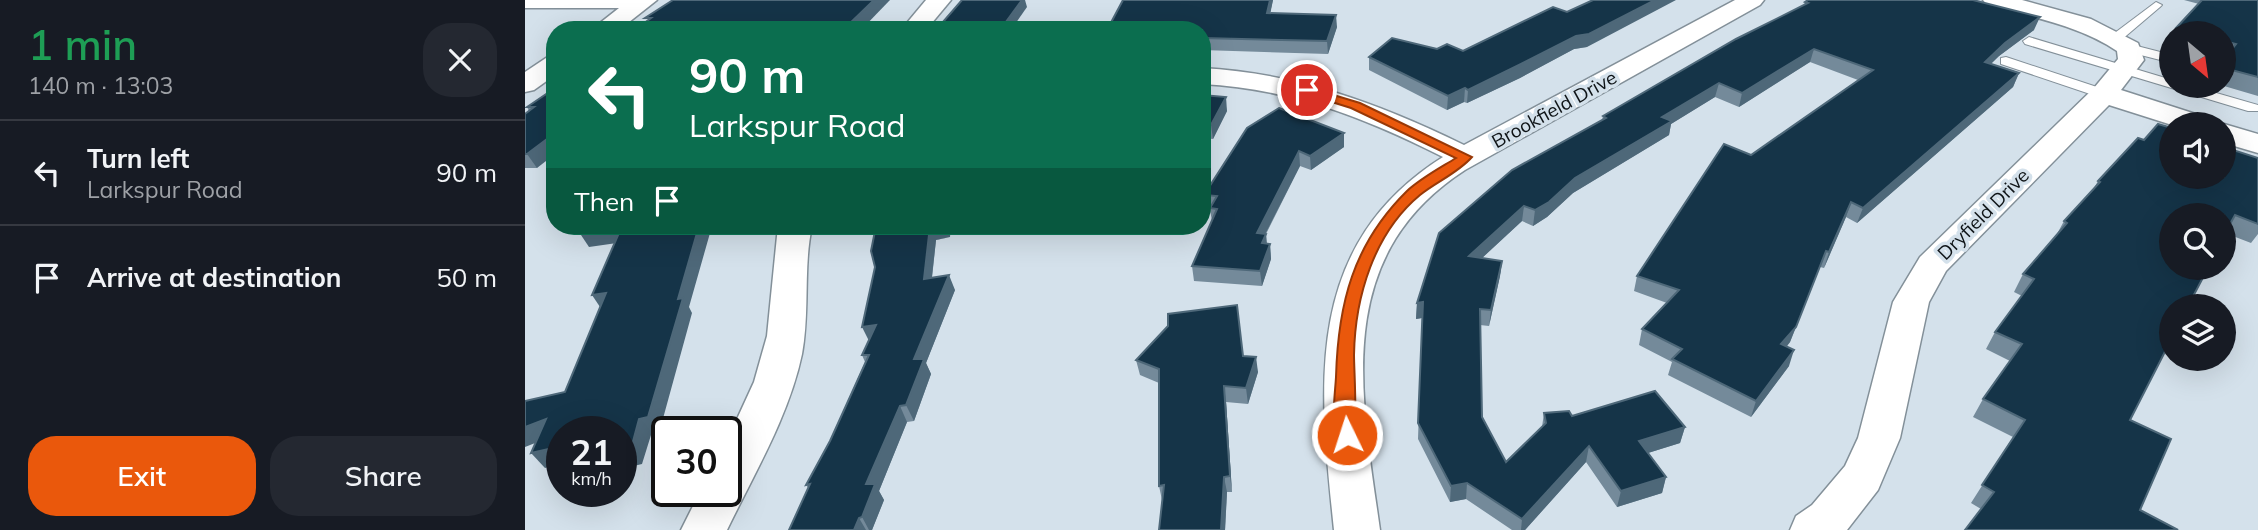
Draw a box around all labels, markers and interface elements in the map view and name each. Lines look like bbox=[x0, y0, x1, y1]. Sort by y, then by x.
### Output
text: 1 min bbox=[28, 18, 137, 71]
north arrow bbox=[2159, 21, 2237, 98]
map controls bbox=[2159, 21, 2236, 371]
button: close bbox=[423, 23, 497, 97]
text: 90 m bbox=[689, 44, 805, 105]
icon: left bbox=[574, 49, 665, 140]
pin bbox=[1277, 60, 1337, 120]
street label: Brookfield Drive bbox=[1487, 65, 1621, 153]
text: 140 m · 13:03 bbox=[28, 71, 173, 100]
icon: arrive bbox=[1288, 71, 1326, 109]
text: Larkspur Road bbox=[689, 105, 905, 145]
button: sound bbox=[2159, 112, 2236, 189]
text: Turn left bbox=[87, 142, 189, 175]
icon: left bbox=[28, 154, 66, 192]
text: 90 m bbox=[436, 156, 497, 189]
street label: Dryfield Drive bbox=[1932, 163, 2034, 265]
text: Larkspur Road bbox=[87, 175, 243, 204]
icon: arrive bbox=[648, 182, 686, 220]
text: Then bbox=[574, 185, 634, 218]
button: search bbox=[2159, 203, 2236, 280]
icon: arrive bbox=[28, 259, 66, 297]
text: Arrive at destination bbox=[87, 261, 342, 294]
text: 50 m bbox=[436, 261, 497, 294]
button: layers bbox=[2159, 294, 2236, 371]
position arrow bbox=[1310, 398, 1384, 472]
speed limit sign: 30 bbox=[651, 416, 742, 507]
text: 21 bbox=[570, 430, 613, 474]
button: Exit bbox=[28, 436, 256, 516]
button: Share bbox=[270, 436, 497, 516]
text: km/h bbox=[571, 467, 612, 490]

